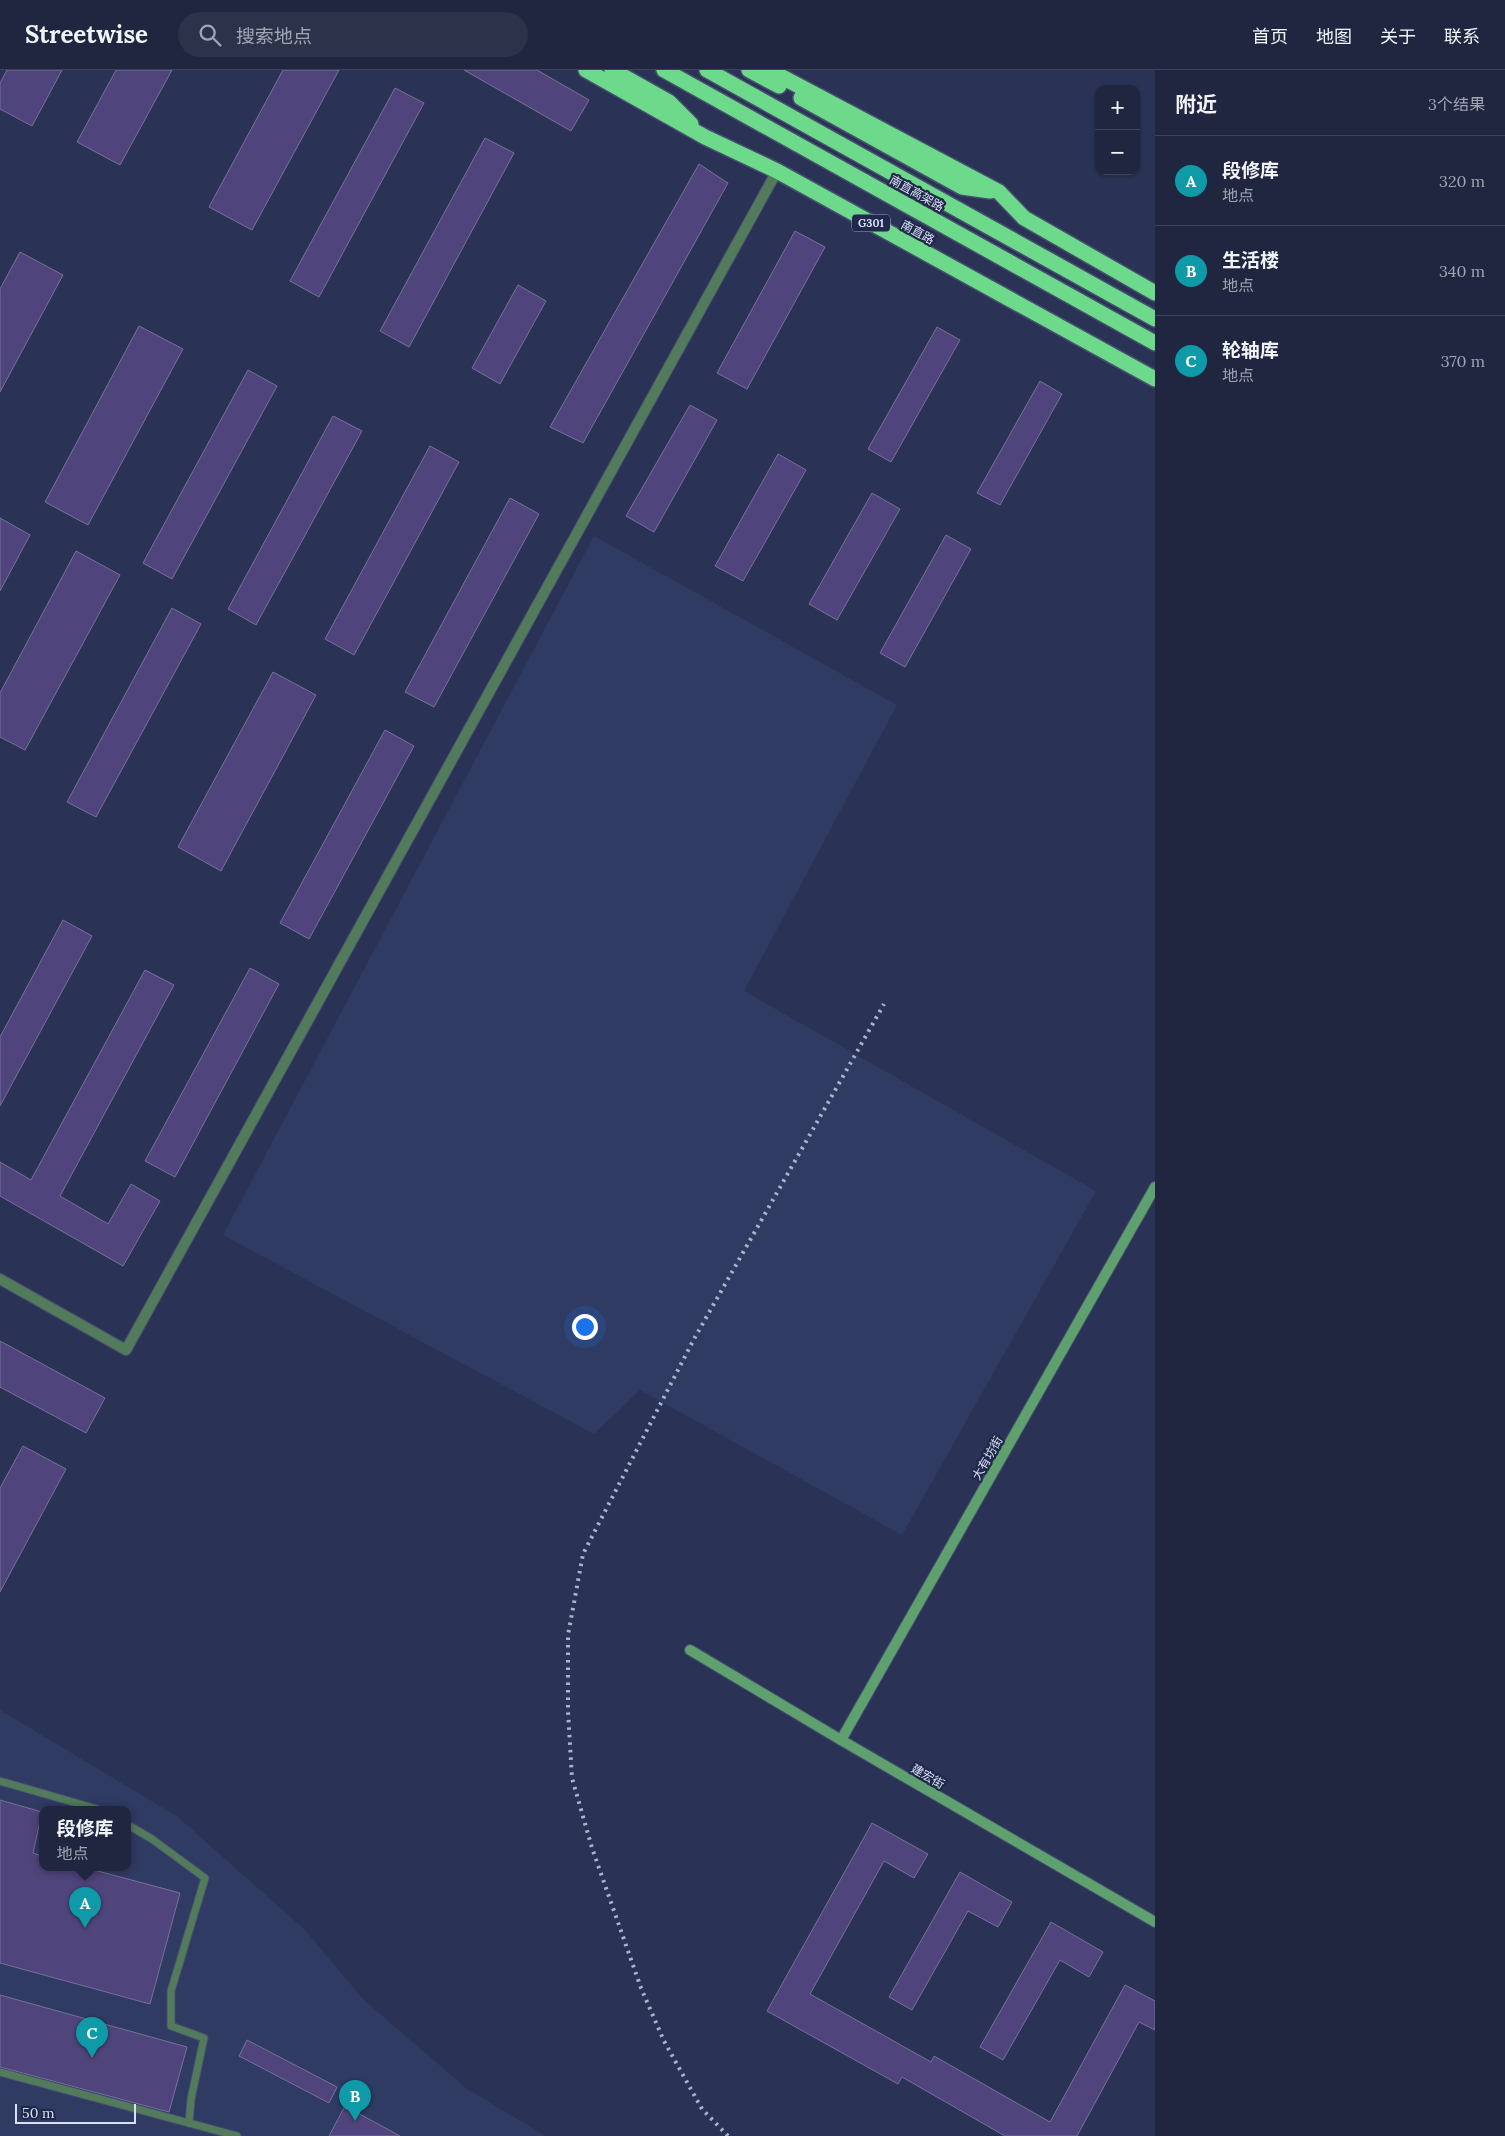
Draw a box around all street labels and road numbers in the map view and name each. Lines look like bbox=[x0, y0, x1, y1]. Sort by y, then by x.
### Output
street label: 南直高架路 bbox=[887, 172, 947, 214]
road number: G301 bbox=[852, 214, 890, 232]
street label: 南直路 bbox=[899, 217, 937, 247]
street label: 大有坊街 bbox=[969, 1433, 1005, 1483]
street label: 建宏街 bbox=[909, 1761, 947, 1791]

